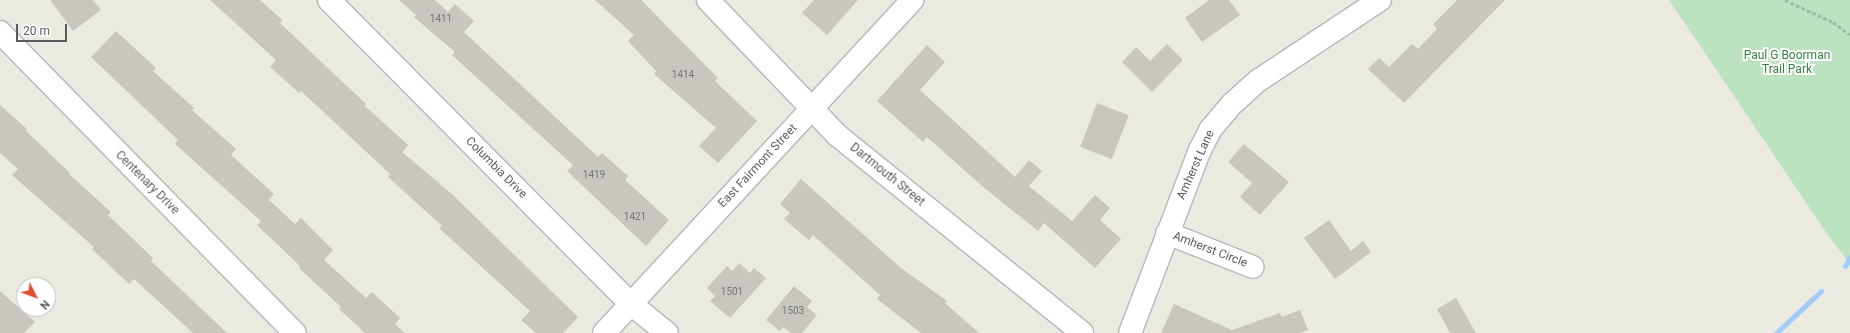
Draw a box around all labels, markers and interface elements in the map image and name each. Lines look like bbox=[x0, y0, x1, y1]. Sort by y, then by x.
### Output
house number: 1411 bbox=[430, 13, 452, 25]
scale bar bbox=[18, 16, 69, 42]
text: 20 m bbox=[23, 24, 50, 38]
park label: Paul G Boorman Trail Park bbox=[1744, 49, 1830, 77]
house number: 1414 bbox=[672, 69, 694, 81]
street label: East Fairmont Street bbox=[716, 121, 800, 211]
street label: Amherst Lane bbox=[1174, 128, 1218, 202]
street label: Columbia Drive bbox=[462, 134, 530, 202]
street label: Dartmouth Street bbox=[847, 141, 927, 209]
street label: Centenary Drive bbox=[112, 148, 182, 218]
house number: 1419 bbox=[583, 169, 605, 181]
house number: 1421 bbox=[624, 211, 646, 223]
street label: Amherst Circle bbox=[1171, 229, 1249, 271]
north arrow bbox=[16, 277, 56, 317]
house number: 1501 bbox=[721, 286, 743, 298]
text: N bbox=[37, 297, 52, 312]
house number: 1503 bbox=[782, 305, 804, 317]

